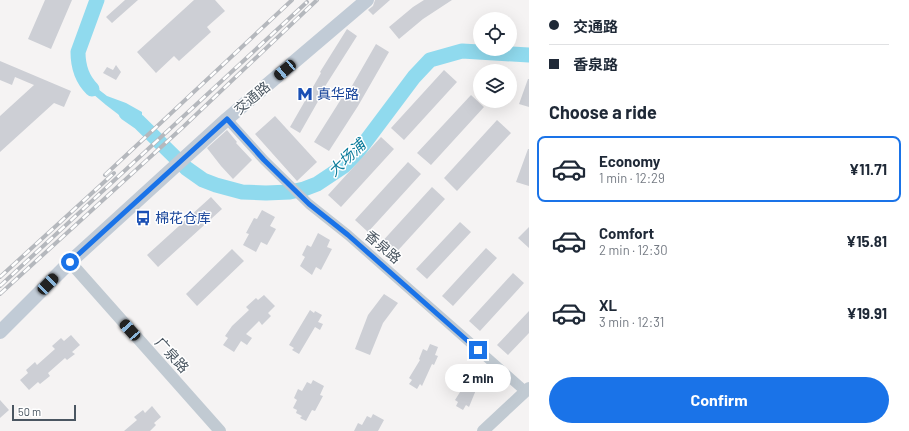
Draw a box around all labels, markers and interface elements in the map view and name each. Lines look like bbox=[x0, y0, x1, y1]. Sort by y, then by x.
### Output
map controls bbox=[473, 12, 517, 108]
button: locate bbox=[473, 12, 517, 56]
text: 交通路 bbox=[573, 17, 618, 35]
text: 香泉路 bbox=[573, 55, 618, 73]
car bbox=[272, 58, 298, 82]
button: layers bbox=[473, 64, 517, 108]
street label: 交通路 bbox=[230, 78, 273, 118]
metro station icon: 真华路 bbox=[296, 85, 314, 103]
place label: 真华路 bbox=[317, 85, 359, 102]
text: Choose a ride bbox=[549, 101, 657, 123]
water label: 大场浦 bbox=[324, 134, 370, 179]
icon: car bbox=[551, 151, 587, 187]
text: Economy bbox=[599, 152, 660, 170]
text: ¥11.71 bbox=[849, 160, 887, 178]
text: 1 min · 12:29 bbox=[599, 170, 665, 186]
bus stop icon: 棉花仓库 bbox=[134, 209, 152, 227]
place label: 棉花仓库 bbox=[155, 209, 211, 226]
icon: car bbox=[551, 223, 587, 259]
text: Comfort bbox=[599, 224, 654, 242]
street label: 香泉路 bbox=[362, 226, 405, 267]
text: ¥15.81 bbox=[846, 232, 887, 250]
text: 2 min · 12:30 bbox=[599, 242, 668, 258]
route start bbox=[61, 253, 79, 271]
car bbox=[35, 271, 61, 297]
icon: car bbox=[551, 295, 587, 331]
text: XL bbox=[599, 296, 617, 314]
text: ¥19.91 bbox=[846, 304, 887, 322]
text: 3 min · 12:31 bbox=[599, 314, 664, 330]
car bbox=[118, 317, 142, 343]
street label: 广泉路 bbox=[152, 333, 193, 376]
route end bbox=[469, 341, 487, 359]
callout: 2 min bbox=[445, 364, 511, 392]
text: 2 min bbox=[462, 370, 494, 386]
button: Confirm bbox=[549, 377, 889, 423]
scale bar bbox=[12, 403, 76, 422]
text: 50 m bbox=[18, 405, 41, 418]

